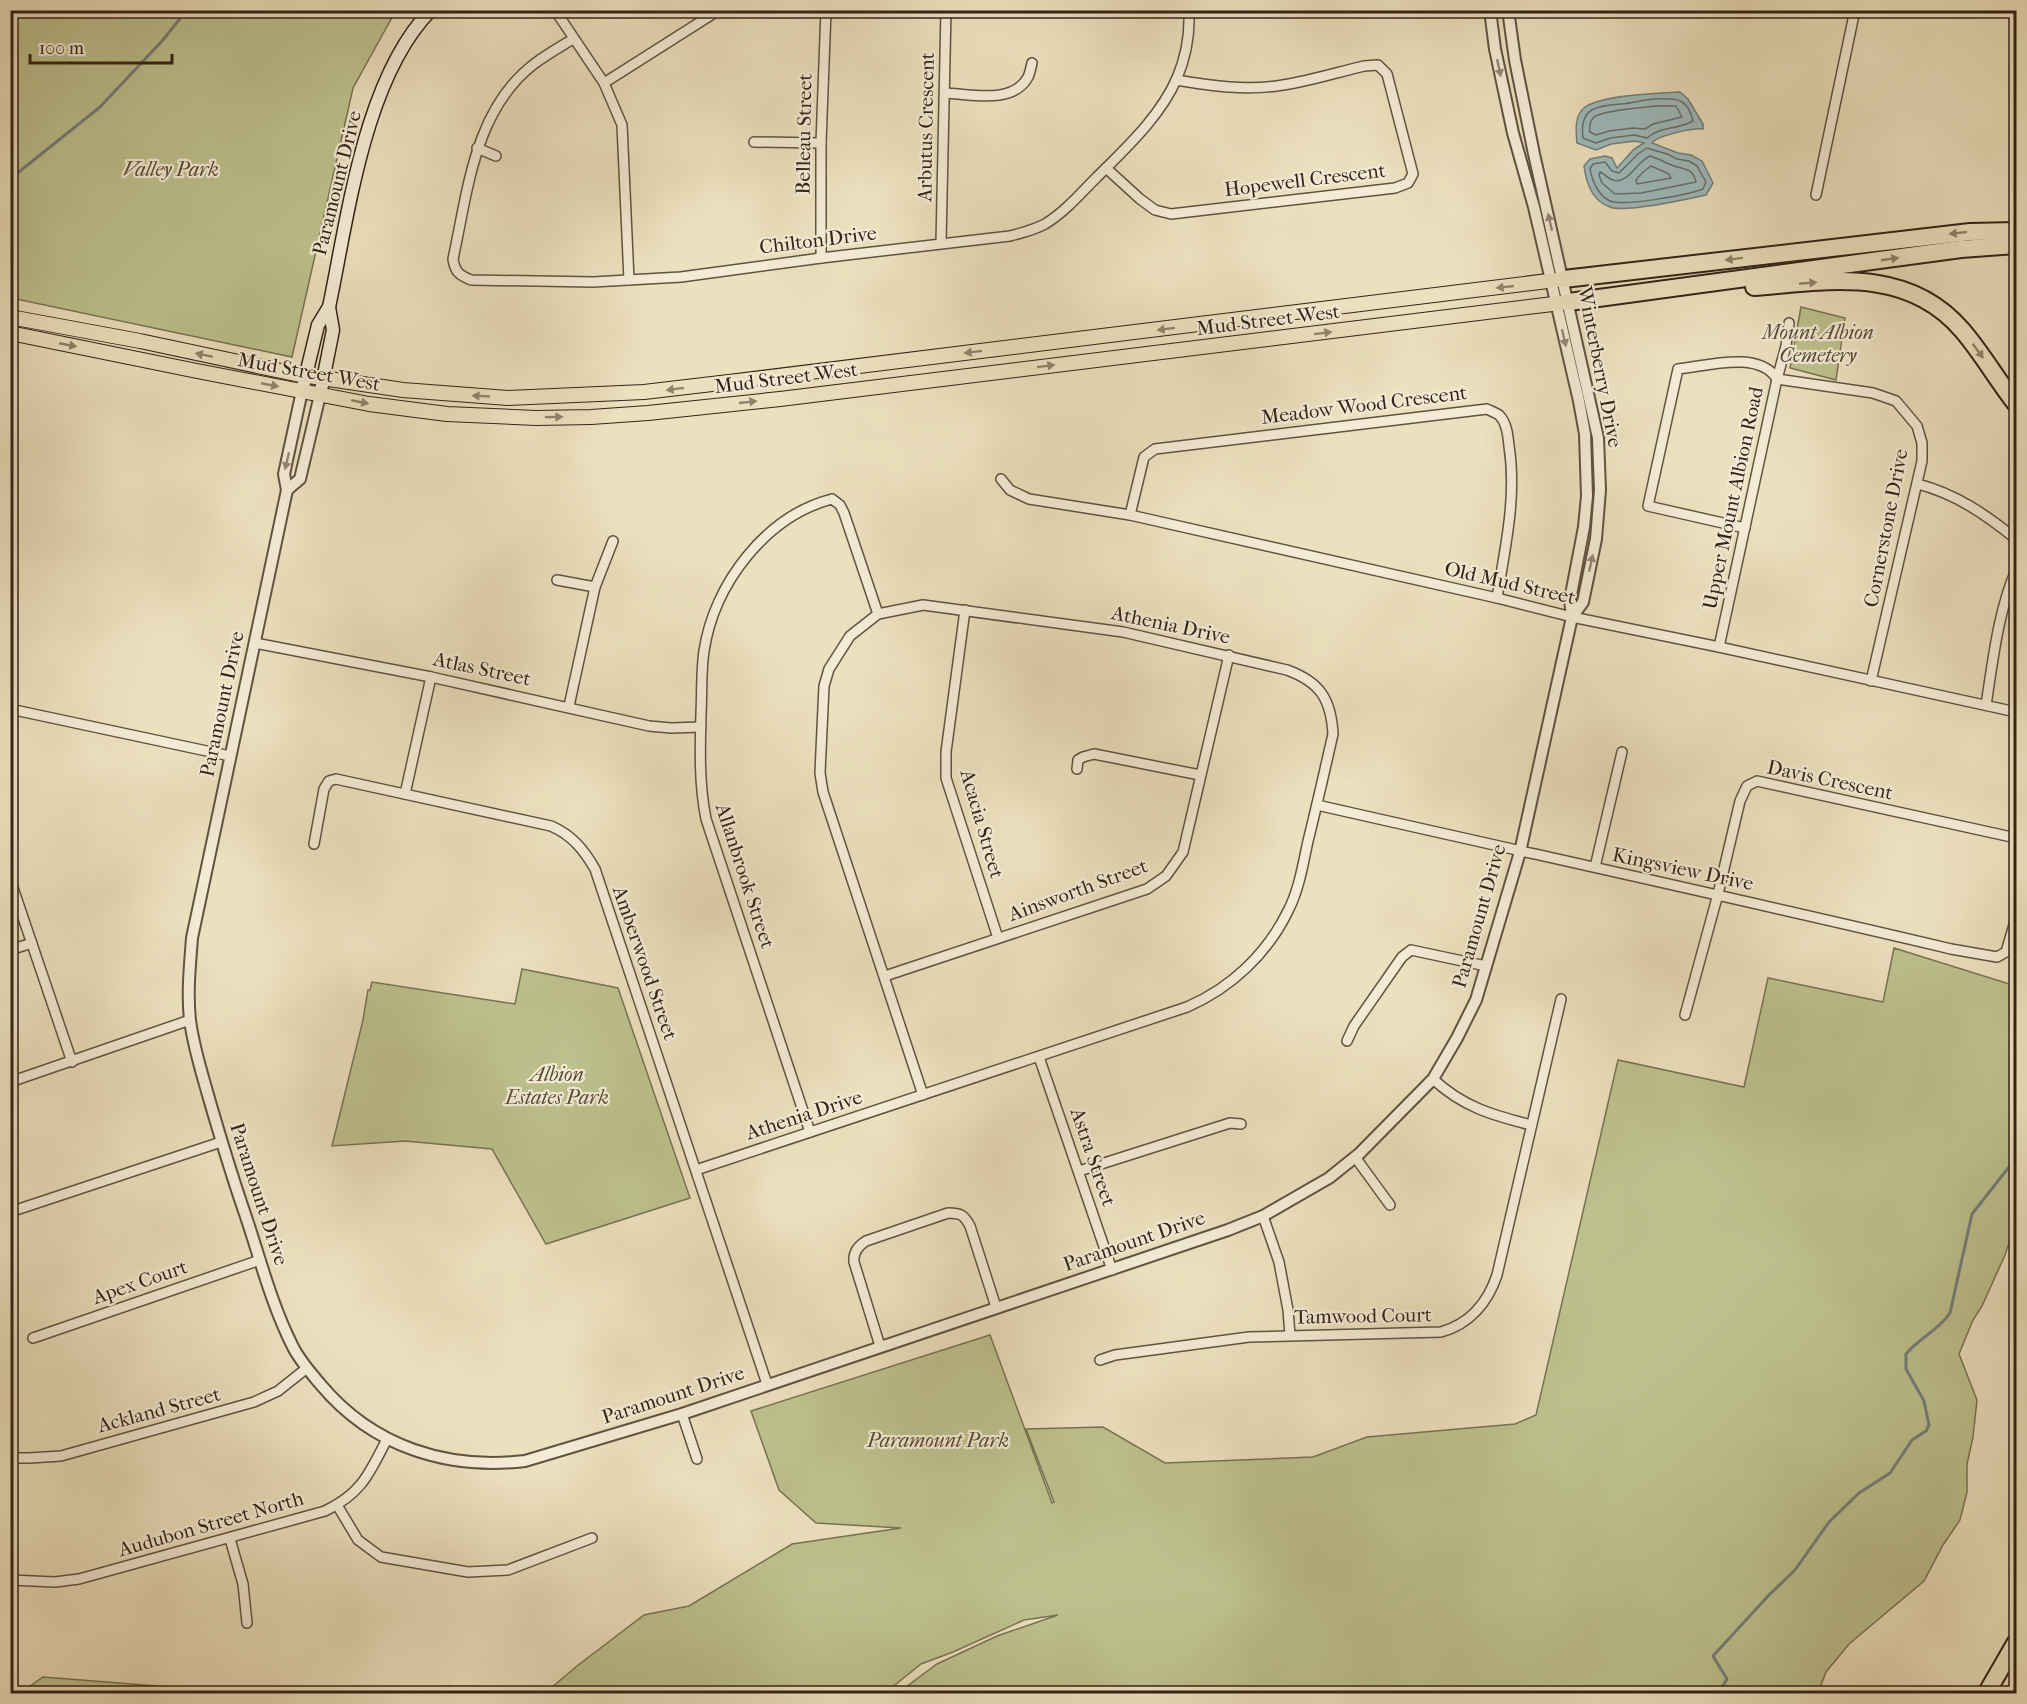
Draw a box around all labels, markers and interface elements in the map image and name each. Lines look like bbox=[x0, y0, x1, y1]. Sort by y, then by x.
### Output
scale bar bbox=[30, 27, 172, 65]
text: 100 m bbox=[39, 38, 84, 59]
street label: Arbutus Crescent bbox=[913, 52, 939, 203]
one-way arrow bbox=[1495, 59, 1505, 78]
street label: Belleau Street bbox=[791, 73, 817, 195]
street label: Paramount Drive bbox=[308, 108, 366, 258]
park label: Valley Park bbox=[123, 158, 219, 181]
street label: Hopewell Crescent bbox=[1223, 159, 1387, 201]
one-way arrow bbox=[1545, 213, 1555, 231]
street label: Chilton Drive bbox=[758, 221, 878, 259]
one-way arrow bbox=[1949, 228, 1968, 238]
one-way arrow bbox=[1724, 254, 1743, 264]
one-way arrow bbox=[1881, 254, 1900, 263]
one-way arrow bbox=[1798, 278, 1817, 288]
one-way arrow bbox=[1496, 282, 1515, 291]
street label: Winterberry Drive bbox=[1573, 284, 1627, 450]
street label: Mud Street West bbox=[1195, 300, 1341, 340]
park label: Mount Albion Cemetery bbox=[1760, 321, 1874, 367]
one-way arrow bbox=[1157, 324, 1176, 333]
one-way arrow bbox=[1313, 328, 1332, 337]
one-way arrow bbox=[1559, 329, 1569, 347]
one-way arrow bbox=[58, 341, 77, 350]
one-way arrow bbox=[1972, 342, 1984, 358]
street label: Mud Street West bbox=[236, 348, 382, 396]
one-way arrow bbox=[963, 348, 982, 357]
one-way arrow bbox=[194, 350, 213, 359]
street label: Mud Street West bbox=[713, 358, 859, 398]
one-way arrow bbox=[1036, 362, 1055, 371]
one-way arrow bbox=[261, 381, 280, 390]
street label: Meadow Wood Crescent bbox=[1260, 381, 1468, 429]
street label: Upper Mount Albion Road bbox=[1698, 383, 1768, 611]
one-way arrow bbox=[665, 384, 684, 393]
one-way arrow bbox=[471, 392, 490, 401]
one-way arrow bbox=[350, 398, 369, 407]
one-way arrow bbox=[739, 398, 758, 407]
one-way arrow bbox=[544, 412, 563, 422]
street label: Cornerstone Drive bbox=[1859, 447, 1913, 609]
one-way arrow bbox=[282, 452, 291, 471]
one-way arrow bbox=[1587, 554, 1597, 572]
street label: Old Mud Street bbox=[1442, 557, 1578, 609]
street label: Athenia Drive bbox=[1109, 601, 1233, 649]
street label: Paramount Drive bbox=[195, 629, 249, 779]
street label: Atlas Street bbox=[430, 647, 533, 691]
street label: Davis Crescent bbox=[1765, 755, 1895, 805]
street label: Acacia Street bbox=[955, 766, 1009, 881]
street label: Allanbrook Street bbox=[710, 800, 779, 951]
street label: Paramount Drive bbox=[1447, 841, 1511, 991]
street label: Kingsview Drive bbox=[1610, 843, 1756, 895]
street label: Ainsworth Street bbox=[1004, 854, 1151, 926]
street label: Amberwood Street bbox=[608, 882, 682, 1043]
park label: Albion Estates Park bbox=[504, 1063, 609, 1109]
street label: Athenia Drive bbox=[742, 1085, 865, 1145]
street label: Astra Street bbox=[1065, 1104, 1121, 1209]
street label: Paramount Drive bbox=[225, 1120, 293, 1268]
street label: Paramount Drive bbox=[1060, 1206, 1208, 1276]
street label: Apex Court bbox=[89, 1255, 190, 1309]
street label: Tamwood Court bbox=[1294, 1303, 1432, 1329]
street label: Paramount Drive bbox=[599, 1361, 747, 1429]
street label: Ackland Street bbox=[94, 1383, 223, 1438]
park label: Paramount Park bbox=[866, 1429, 1009, 1452]
street label: Audubon Street North bbox=[115, 1486, 307, 1562]

